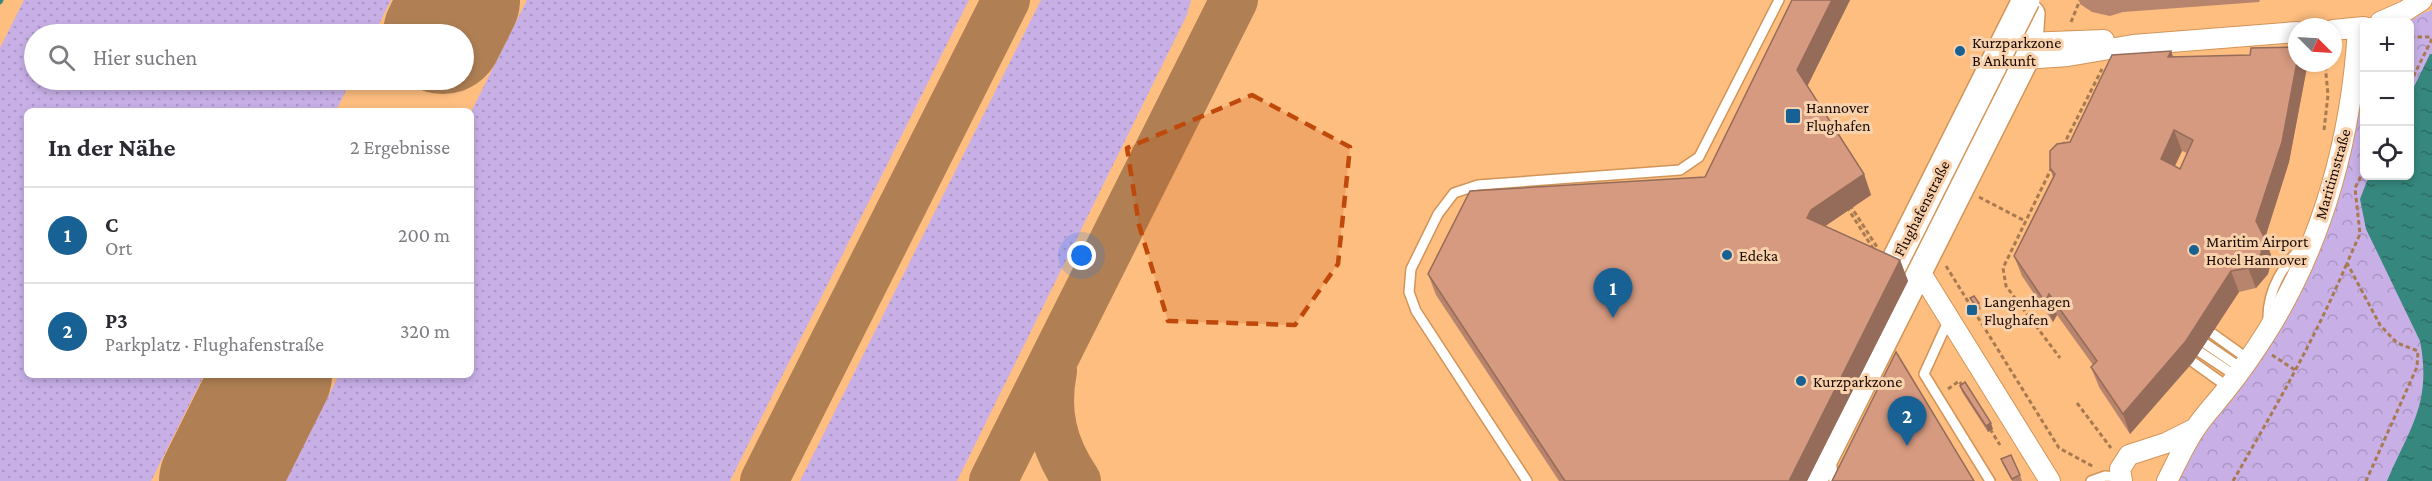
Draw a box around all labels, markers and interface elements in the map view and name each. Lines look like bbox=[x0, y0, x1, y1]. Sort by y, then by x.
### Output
north arrow bbox=[2288, 18, 2342, 72]
map controls bbox=[2360, 18, 2414, 180]
button: + bbox=[2360, 18, 2414, 72]
search box bbox=[24, 24, 474, 90]
place label: Kurzparkzone B Ankunft bbox=[1972, 34, 2061, 69]
icon: search bbox=[45, 41, 78, 74]
marker: Kurzparkzone B Ankunft bbox=[1953, 44, 1967, 58]
text: Hier suchen bbox=[93, 45, 197, 70]
button: − bbox=[2360, 72, 2414, 126]
place label: Hannover Flughafen bbox=[1806, 99, 1871, 135]
marker: Hannover Flughafen bbox=[1784, 107, 1802, 125]
button: locate bbox=[2360, 126, 2414, 180]
street label: Maritimstraße bbox=[2311, 127, 2353, 221]
text: In der Nähe bbox=[48, 133, 176, 162]
text: 2 Ergebnisse bbox=[350, 136, 450, 158]
street label: Flughafenstraße bbox=[1890, 158, 1954, 259]
text: C bbox=[105, 212, 118, 237]
text: 1 bbox=[64, 224, 71, 246]
text: 200 m bbox=[398, 224, 450, 246]
place label: Maritim Airport Hotel Hannover bbox=[2206, 233, 2309, 268]
text: Ort bbox=[105, 237, 132, 259]
your location bbox=[1067, 241, 1096, 270]
marker: Maritim Airport Hotel Hannover bbox=[2187, 243, 2201, 257]
place label: Edeka bbox=[1739, 247, 1779, 264]
marker: Edeka bbox=[1720, 248, 1734, 262]
pin: 1 bbox=[1594, 268, 1632, 318]
place label: Langenhagen Flughafen bbox=[1984, 293, 2071, 329]
marker: Langenhagen Flughafen bbox=[1965, 303, 1979, 317]
text: P3 bbox=[105, 308, 128, 333]
text: 2 bbox=[62, 320, 73, 342]
text: 320 m bbox=[400, 320, 450, 342]
text: Parkplatz · Flughafenstraße bbox=[105, 333, 324, 355]
place label: Kurzparkzone bbox=[1813, 373, 1902, 391]
marker: Kurzparkzone bbox=[1794, 374, 1808, 388]
pin: 2 bbox=[1888, 396, 1926, 446]

